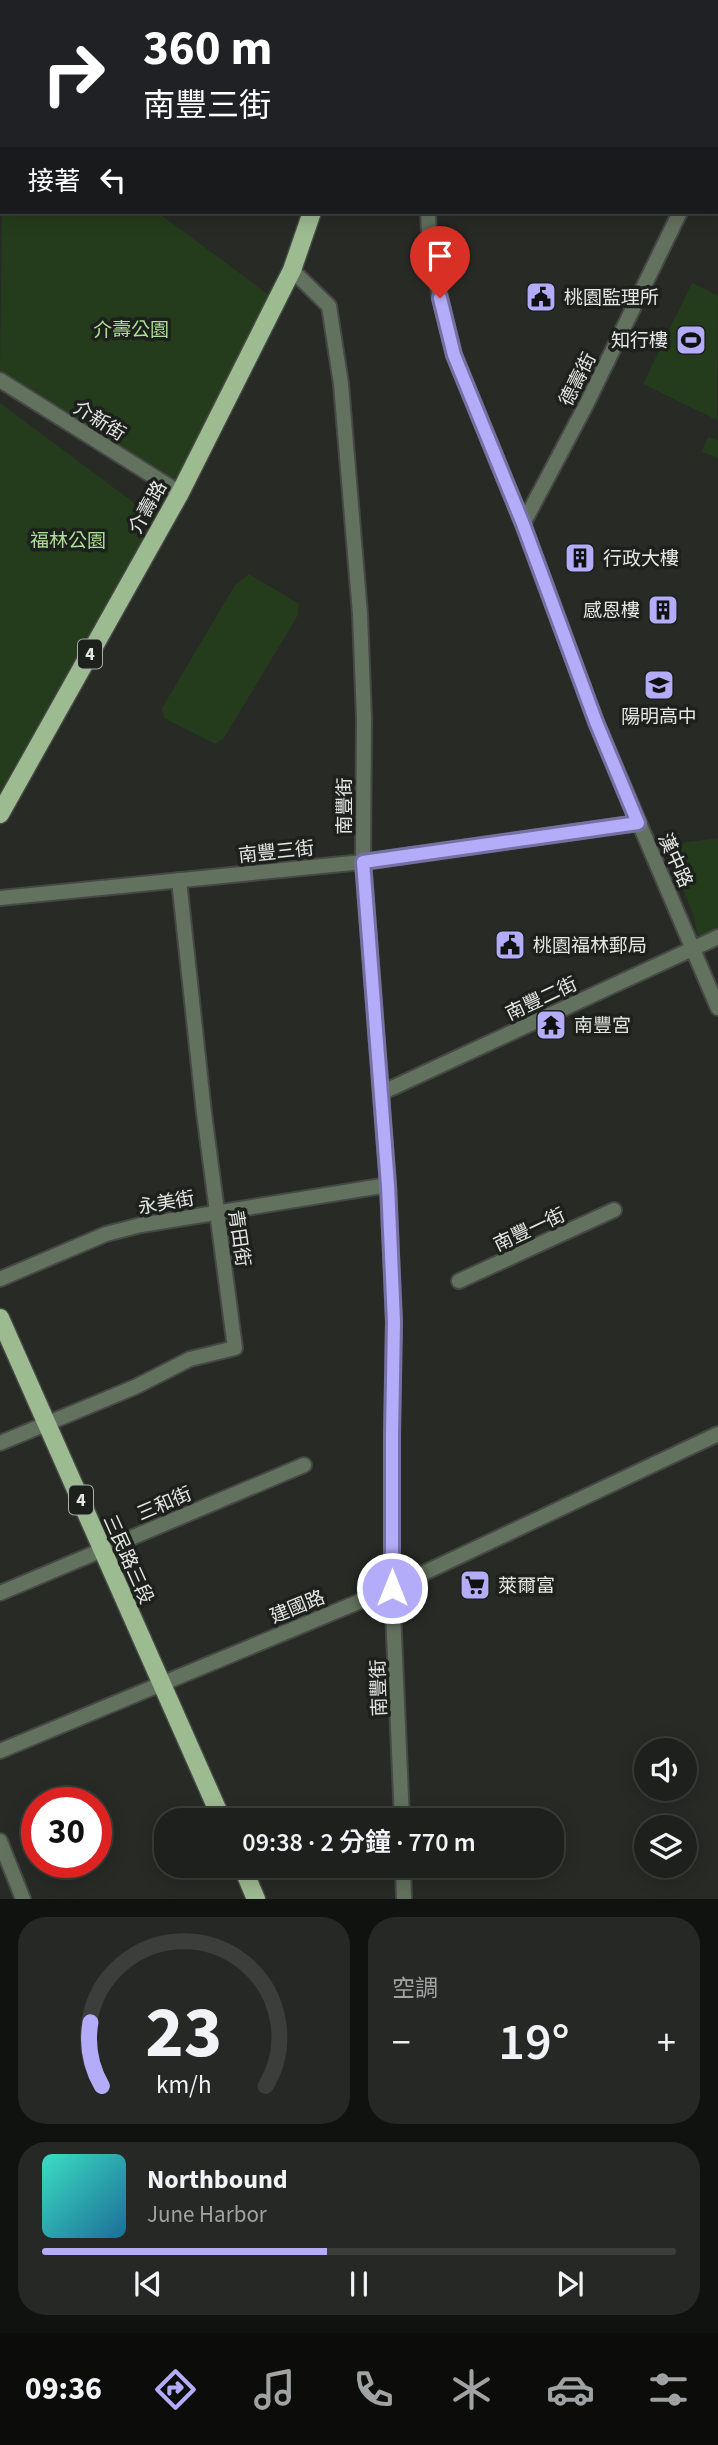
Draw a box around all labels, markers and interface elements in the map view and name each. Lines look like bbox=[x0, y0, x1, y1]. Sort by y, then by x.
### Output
text: 360 m bbox=[143, 14, 272, 84]
icon: right bbox=[28, 28, 119, 119]
text: 南豐三街 bbox=[143, 83, 271, 129]
icon: left bbox=[94, 161, 132, 199]
text: 接著 bbox=[28, 163, 80, 200]
pin bbox=[410, 226, 470, 298]
icon: arrive bbox=[421, 237, 459, 275]
public building icon: 桃園監理所 bbox=[524, 280, 558, 314]
place label: 桃園監理所 bbox=[564, 285, 659, 312]
park label: 介壽公園 bbox=[93, 317, 169, 344]
sports icon: 知行樓 bbox=[674, 323, 708, 357]
place label: 知行樓 bbox=[611, 328, 668, 355]
street label: 德壽街 bbox=[553, 348, 603, 411]
street label: 介新街 bbox=[68, 395, 131, 448]
street label: 介壽路 bbox=[123, 476, 174, 539]
park label: 福林公園 bbox=[30, 528, 106, 555]
building icon: 行政大樓 bbox=[563, 541, 597, 575]
place label: 行政大樓 bbox=[603, 546, 679, 573]
building icon: 感恩樓 bbox=[646, 593, 680, 627]
place label: 感恩樓 bbox=[583, 598, 640, 625]
road number: 4 bbox=[78, 640, 102, 668]
school or university icon: 陽明高中 bbox=[642, 668, 676, 702]
place label: 陽明高中 bbox=[621, 704, 697, 731]
street label: 南豐街 bbox=[332, 777, 359, 835]
street label: 漢中路 bbox=[651, 829, 699, 892]
street label: 南豐三街 bbox=[237, 835, 315, 870]
public building icon: 桃園福林郵局 bbox=[493, 928, 527, 962]
place label: 桃園福林郵局 bbox=[533, 933, 647, 960]
street label: 南豐二街 bbox=[501, 971, 582, 1028]
temple icon: 南豐宮 bbox=[534, 1008, 568, 1042]
place label: 南豐宮 bbox=[574, 1013, 631, 1040]
street label: 永美街 bbox=[136, 1185, 197, 1222]
street label: 南豐一街 bbox=[489, 1202, 570, 1259]
street label: 青田街 bbox=[221, 1208, 256, 1268]
street label: 三和街 bbox=[133, 1481, 196, 1528]
road number: 4 bbox=[69, 1485, 93, 1514]
street label: 三民路三段 bbox=[96, 1511, 159, 1609]
position arrow bbox=[355, 1551, 429, 1625]
supermarket icon: 萊爾富 bbox=[458, 1568, 492, 1602]
place label: 萊爾富 bbox=[498, 1573, 555, 1600]
street label: 建國路 bbox=[266, 1584, 329, 1631]
street label: 南豐街 bbox=[365, 1659, 394, 1717]
map controls bbox=[634, 1738, 697, 1878]
button: sound bbox=[634, 1738, 697, 1801]
speed limit sign: 30 bbox=[21, 1787, 112, 1878]
button: layers bbox=[634, 1815, 697, 1878]
text: 09:38 · 2 分鐘 · 770 m bbox=[242, 1824, 476, 1861]
text: 空調 bbox=[392, 1972, 438, 2005]
text: 23 bbox=[146, 1982, 222, 2086]
text: 19° bbox=[498, 2006, 570, 2080]
text: − bbox=[392, 2016, 411, 2070]
text: + bbox=[657, 2016, 676, 2070]
text: km/h bbox=[156, 2067, 212, 2103]
text: Northbound bbox=[147, 2161, 288, 2198]
text: June Harbor bbox=[147, 2198, 267, 2231]
icon: previous bbox=[129, 2265, 167, 2303]
icon: pause bbox=[340, 2265, 378, 2303]
icon: next bbox=[551, 2265, 589, 2303]
icon: directions bbox=[151, 2365, 200, 2414]
icon: music bbox=[250, 2365, 299, 2414]
icon: phone bbox=[349, 2365, 398, 2414]
icon: climate bbox=[447, 2365, 496, 2414]
icon: car bbox=[546, 2365, 595, 2414]
icon: filters bbox=[644, 2365, 693, 2414]
text: 09:36 bbox=[25, 2366, 102, 2412]

